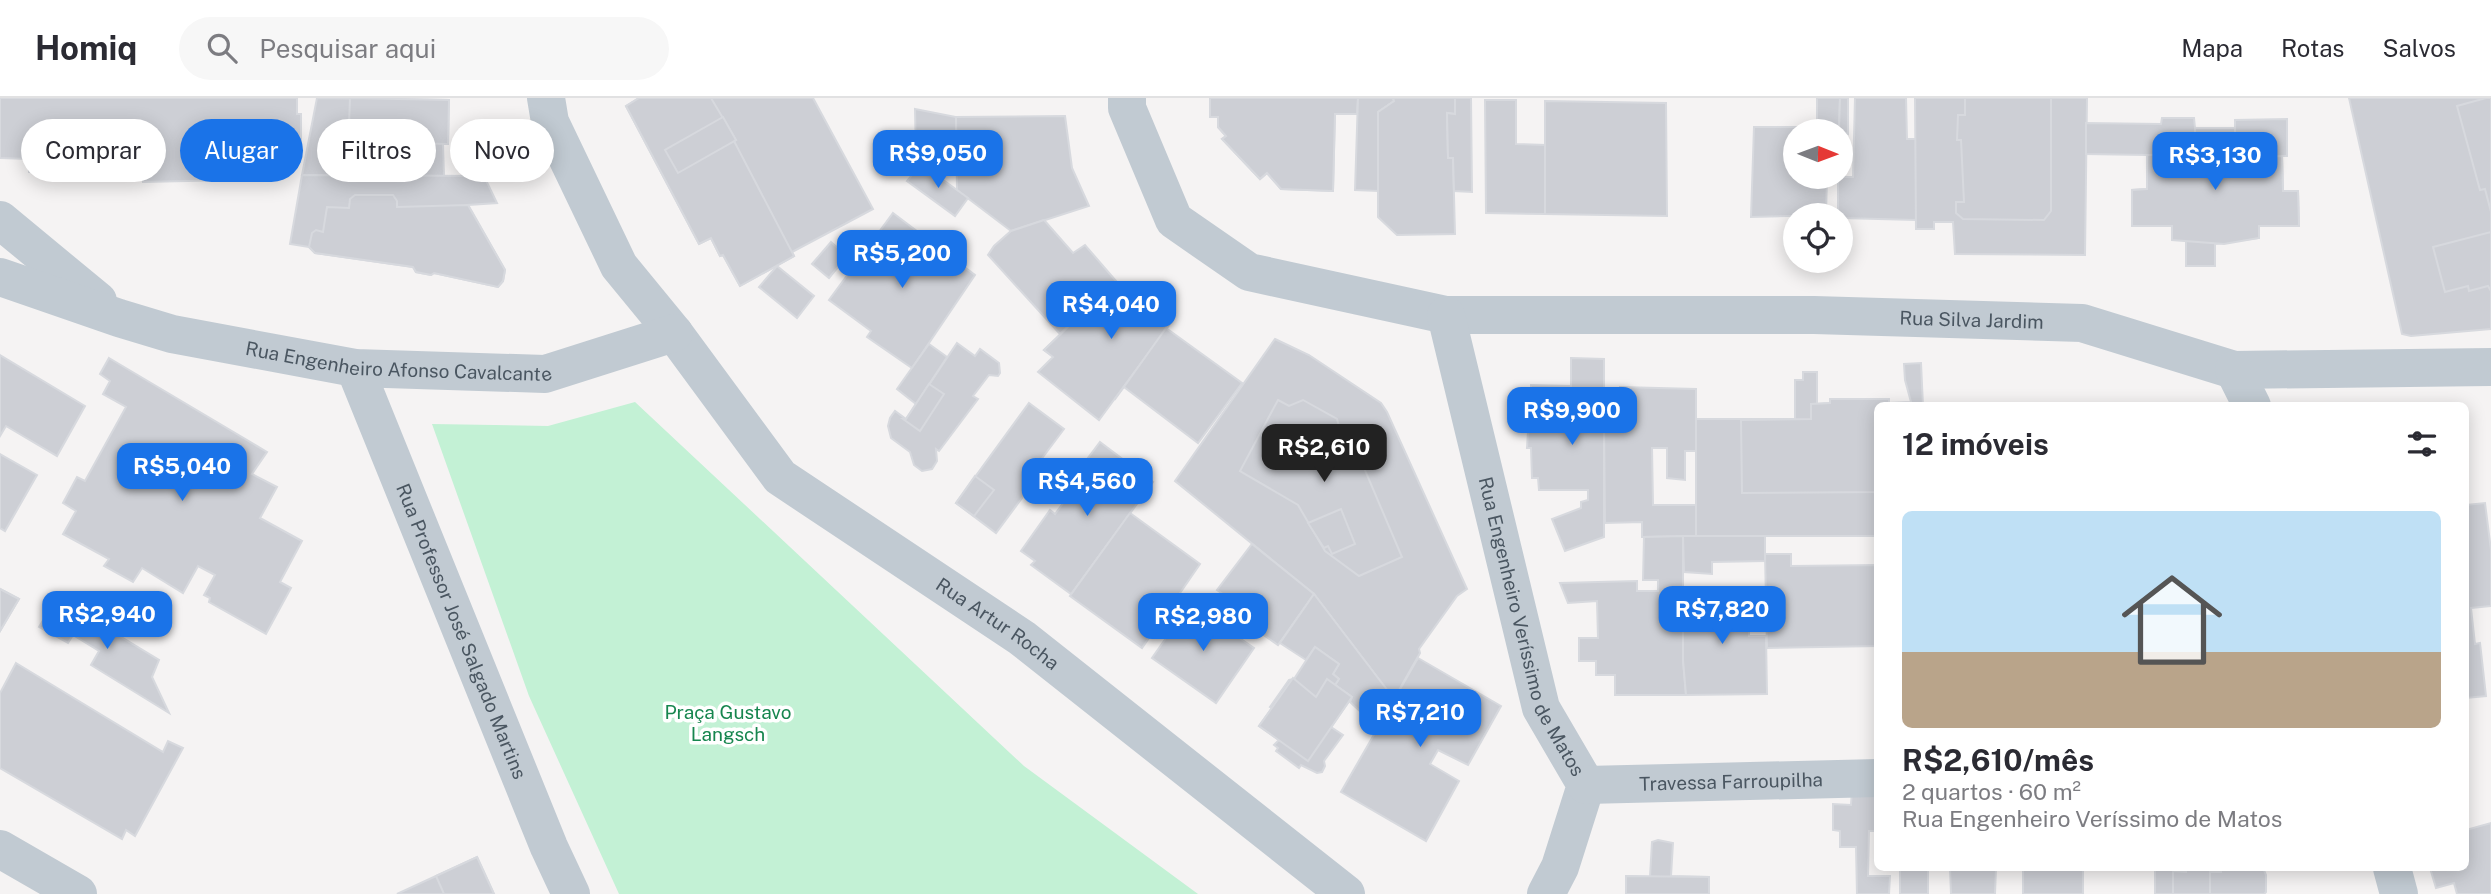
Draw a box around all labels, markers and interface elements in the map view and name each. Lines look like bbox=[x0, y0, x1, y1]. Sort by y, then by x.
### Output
search box bbox=[179, 17, 669, 80]
text: Homiq bbox=[35, 29, 137, 67]
icon: search bbox=[203, 29, 241, 67]
text: Pesquisar aqui bbox=[259, 33, 436, 64]
text: Mapa bbox=[2181, 34, 2243, 62]
text: Rotas bbox=[2281, 34, 2344, 62]
text: Salvos bbox=[2382, 34, 2456, 62]
chip: Comprar bbox=[21, 119, 166, 182]
chip: Alugar bbox=[180, 119, 303, 182]
chip: Filtros bbox=[317, 119, 436, 182]
chip: Novo bbox=[450, 119, 554, 182]
north arrow bbox=[1783, 119, 1853, 189]
map controls bbox=[1783, 119, 1853, 273]
pin: R$9,050 bbox=[873, 130, 1003, 190]
pin: R$3,130 bbox=[2150, 132, 2280, 192]
text: R$9,050 bbox=[889, 139, 987, 166]
text: R$3,130 bbox=[2168, 141, 2262, 168]
button: locate bbox=[1783, 203, 1853, 273]
pin: R$5,200 bbox=[837, 230, 967, 290]
text: R$5,200 bbox=[853, 239, 951, 266]
pin: R$4,040 bbox=[1046, 282, 1176, 341]
text: R$4,040 bbox=[1062, 290, 1160, 317]
street label: Rua Silva Jardim bbox=[1899, 307, 2044, 333]
street label: Rua Engenheiro Afonso Cavalcante bbox=[244, 337, 554, 386]
pin: R$9,900 bbox=[1507, 388, 1637, 447]
text: R$9,900 bbox=[1523, 396, 1621, 423]
pin: R$2,610 bbox=[1259, 424, 1389, 484]
icon: filters bbox=[2403, 425, 2441, 463]
text: 12 imóveis bbox=[1902, 426, 2049, 462]
text: R$2,610 bbox=[1278, 433, 1370, 460]
pin: R$5,040 bbox=[117, 444, 247, 503]
text: R$5,040 bbox=[133, 452, 231, 479]
pin: R$4,560 bbox=[1022, 458, 1152, 518]
text: R$4,560 bbox=[1038, 467, 1136, 494]
street label: Rua Engenheiro Veríssimo de Matos bbox=[1474, 475, 1589, 780]
street label: Rua Professor José Salgado Martins bbox=[392, 480, 531, 782]
icon: home bbox=[2109, 557, 2235, 683]
street label: Rua Artur Rocha bbox=[932, 573, 1064, 674]
pin: R$7,820 bbox=[1657, 587, 1787, 646]
pin: R$2,940 bbox=[42, 592, 172, 651]
pin: R$2,980 bbox=[1138, 594, 1268, 653]
text: R$7,820 bbox=[1675, 595, 1769, 622]
text: R$2,940 bbox=[58, 600, 156, 627]
text: R$2,980 bbox=[1154, 602, 1252, 629]
pin: R$7,210 bbox=[1355, 690, 1485, 749]
text: R$7,210 bbox=[1375, 698, 1465, 725]
park label: Praça Gustavo Langsch bbox=[664, 701, 792, 745]
text: R$2,610/mês bbox=[1902, 742, 2094, 778]
street label: Travessa Farroupilha bbox=[1639, 768, 1823, 795]
text: 2 quartos · 60 m² bbox=[1902, 778, 2081, 805]
text: Rua Engenheiro Veríssimo de Matos bbox=[1902, 805, 2282, 832]

